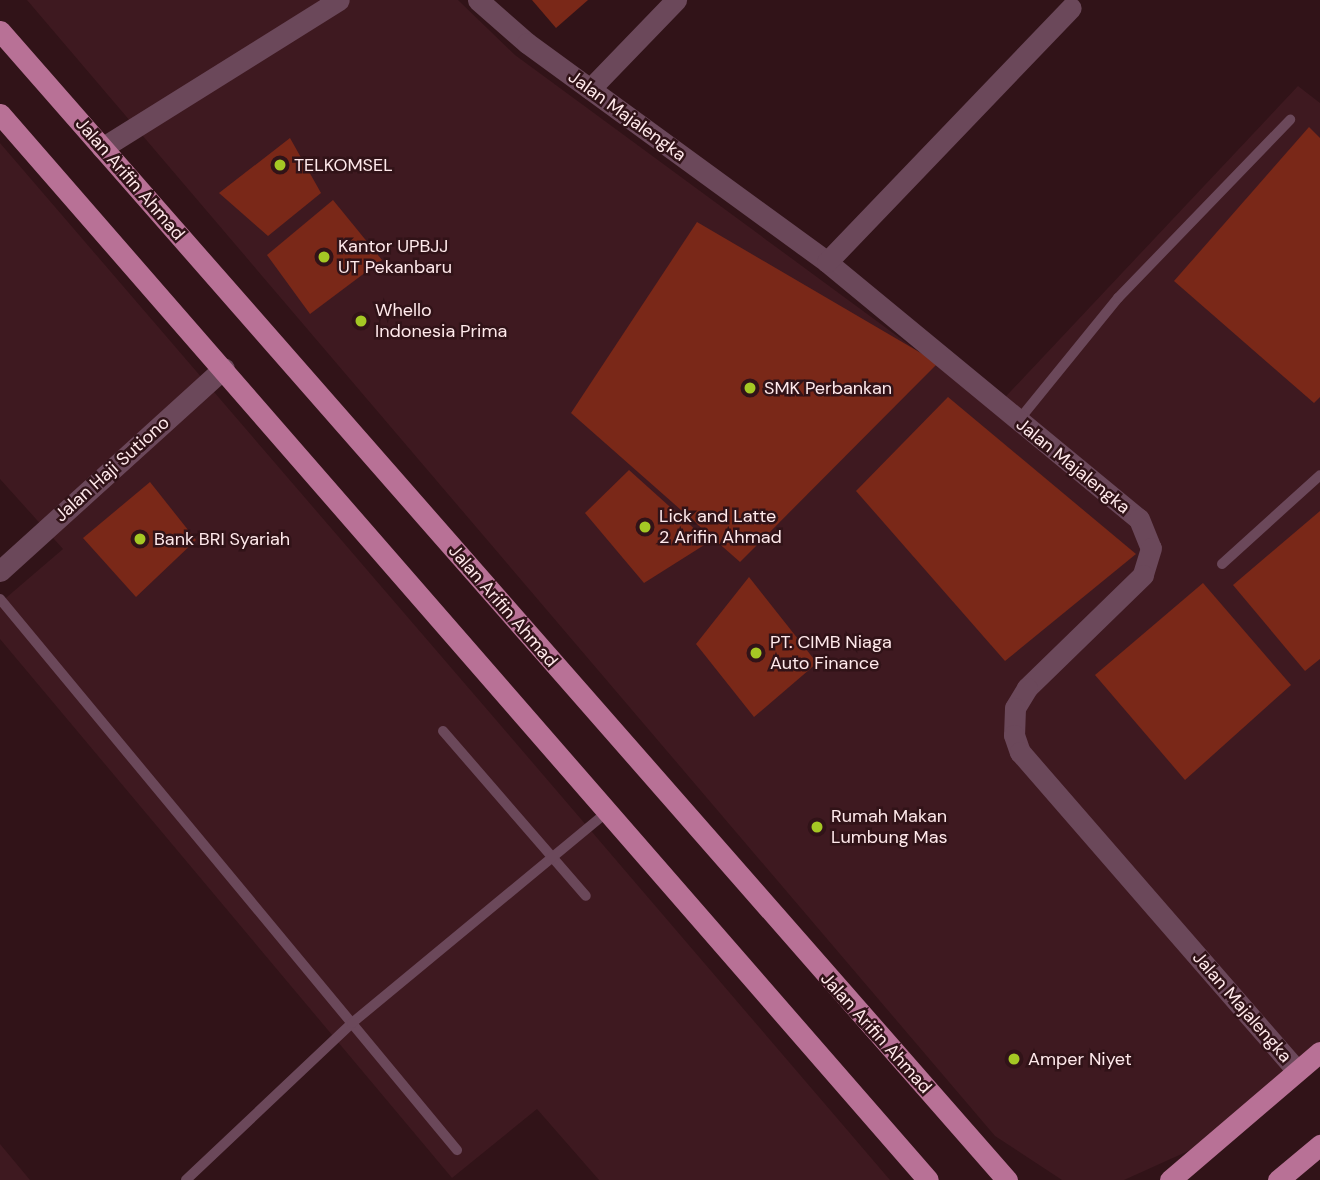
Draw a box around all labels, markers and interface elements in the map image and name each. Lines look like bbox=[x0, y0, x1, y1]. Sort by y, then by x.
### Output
street label: Jalan Majalengka bbox=[564, 66, 690, 166]
street label: Jalan Arifin Ahmad bbox=[71, 113, 189, 245]
place label: TELKOMSEL bbox=[294, 154, 393, 176]
marker: TELKOMSEL bbox=[272, 157, 288, 173]
place label: Kantor UPBJJ UT Pekanbaru bbox=[338, 236, 452, 278]
marker: Kantor UPBJJ UT Pekanbaru bbox=[316, 249, 332, 265]
place label: Whello Indonesia Prima bbox=[375, 300, 507, 342]
marker: Whello Indonesia Prima bbox=[353, 313, 369, 329]
place label: SMK Perbankan bbox=[764, 377, 892, 399]
marker: SMK Perbankan bbox=[742, 380, 758, 396]
street label: Jalan Haji Sutiono bbox=[50, 412, 174, 526]
street label: Jalan Majalengka bbox=[1012, 413, 1134, 519]
place label: Lick and Latte 2 Arifin Ahmad bbox=[659, 506, 782, 548]
marker: Lick and Latte 2 Arifin Ahmad bbox=[637, 519, 653, 535]
place label: Bank BRI Syariah bbox=[154, 528, 290, 550]
marker: Bank BRI Syariah bbox=[132, 531, 148, 547]
street label: Jalan Arifin Ahmad bbox=[444, 540, 562, 672]
place label: PT. CIMB Niaga Auto Finance bbox=[770, 632, 892, 674]
marker: PT. CIMB Niaga Auto Finance bbox=[748, 645, 764, 661]
place label: Rumah Makan Lumbung Mas bbox=[831, 806, 948, 848]
marker: Rumah Makan Lumbung Mas bbox=[809, 819, 825, 835]
street label: Jalan Majalengka bbox=[1188, 947, 1296, 1067]
street label: Jalan Arifin Ahmad bbox=[816, 968, 936, 1098]
place label: Amper Niyet bbox=[1028, 1048, 1132, 1070]
marker: Amper Niyet bbox=[1006, 1051, 1022, 1067]

